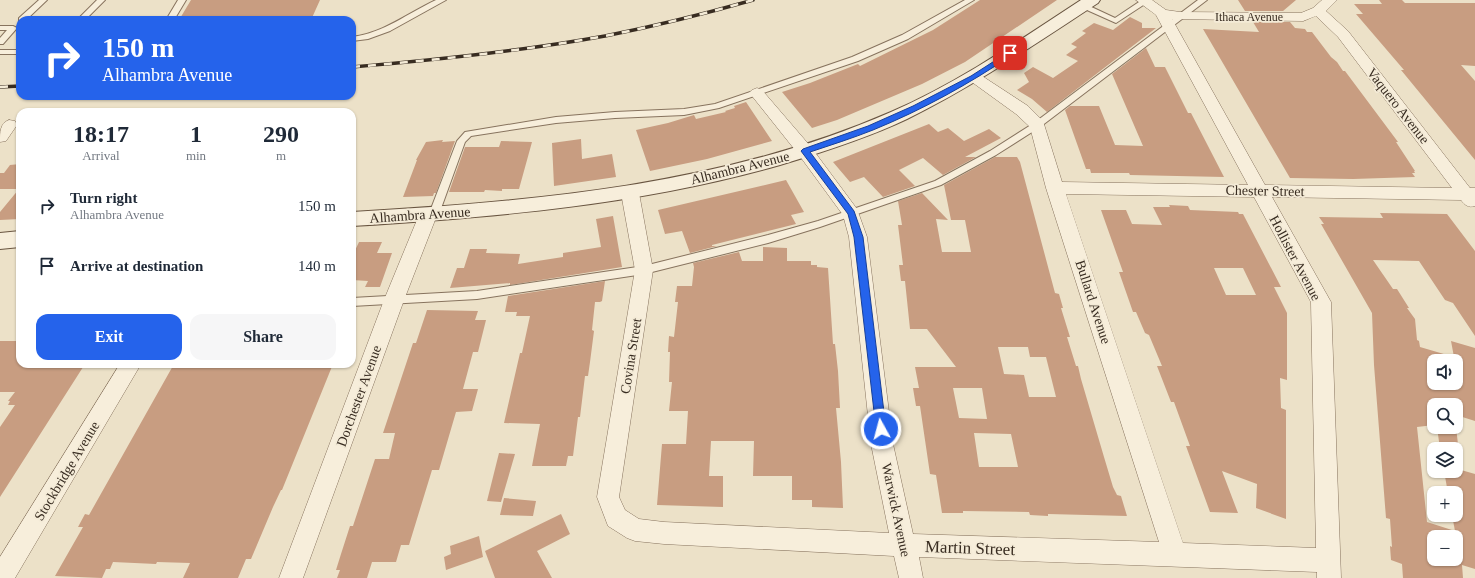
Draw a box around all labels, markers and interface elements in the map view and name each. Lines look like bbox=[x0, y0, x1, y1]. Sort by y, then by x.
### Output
street label: Ithaca Avenue bbox=[1215, 10, 1283, 24]
icon: right bbox=[36, 32, 88, 84]
text: 150 m bbox=[102, 32, 174, 63]
pin bbox=[993, 36, 1027, 70]
icon: arrive bbox=[999, 42, 1021, 64]
text: Alhambra Avenue bbox=[102, 65, 232, 85]
street label: Vaquero Avenue bbox=[1364, 65, 1432, 147]
text: 18:17 bbox=[73, 121, 129, 147]
text: 1 bbox=[190, 121, 202, 147]
text: 290 bbox=[263, 121, 299, 147]
text: Arrival bbox=[82, 148, 120, 163]
text: min bbox=[186, 148, 206, 163]
text: m bbox=[276, 148, 286, 163]
street label: Alhambra Avenue bbox=[689, 148, 791, 188]
street label: Chester Street bbox=[1225, 183, 1305, 199]
text: Turn right bbox=[70, 190, 137, 206]
icon: right bbox=[36, 195, 58, 217]
text: 150 m bbox=[298, 198, 336, 214]
street label: Alhambra Avenue bbox=[369, 204, 471, 226]
text: Alhambra Avenue bbox=[70, 207, 164, 222]
street label: Hollister Avenue bbox=[1266, 213, 1324, 303]
icon: arrive bbox=[36, 255, 58, 277]
text: Arrive at destination bbox=[70, 258, 203, 274]
text: 140 m bbox=[298, 258, 336, 274]
street label: Bullard Avenue bbox=[1072, 258, 1114, 346]
button: Exit bbox=[36, 314, 182, 360]
button: Share bbox=[190, 314, 336, 360]
street label: Covina Street bbox=[618, 317, 644, 395]
street label: Dorchester Avenue bbox=[334, 343, 384, 449]
map controls bbox=[1427, 354, 1463, 566]
button: sound bbox=[1427, 354, 1463, 390]
button: search bbox=[1427, 398, 1463, 434]
position arrow bbox=[860, 408, 902, 450]
street label: Stockbridge Avenue bbox=[31, 419, 103, 523]
button: layers bbox=[1427, 442, 1463, 478]
street label: Warwick Avenue bbox=[879, 462, 913, 558]
button: + bbox=[1427, 486, 1463, 522]
button: − bbox=[1427, 530, 1463, 566]
street label: Martin Street bbox=[925, 537, 1016, 559]

